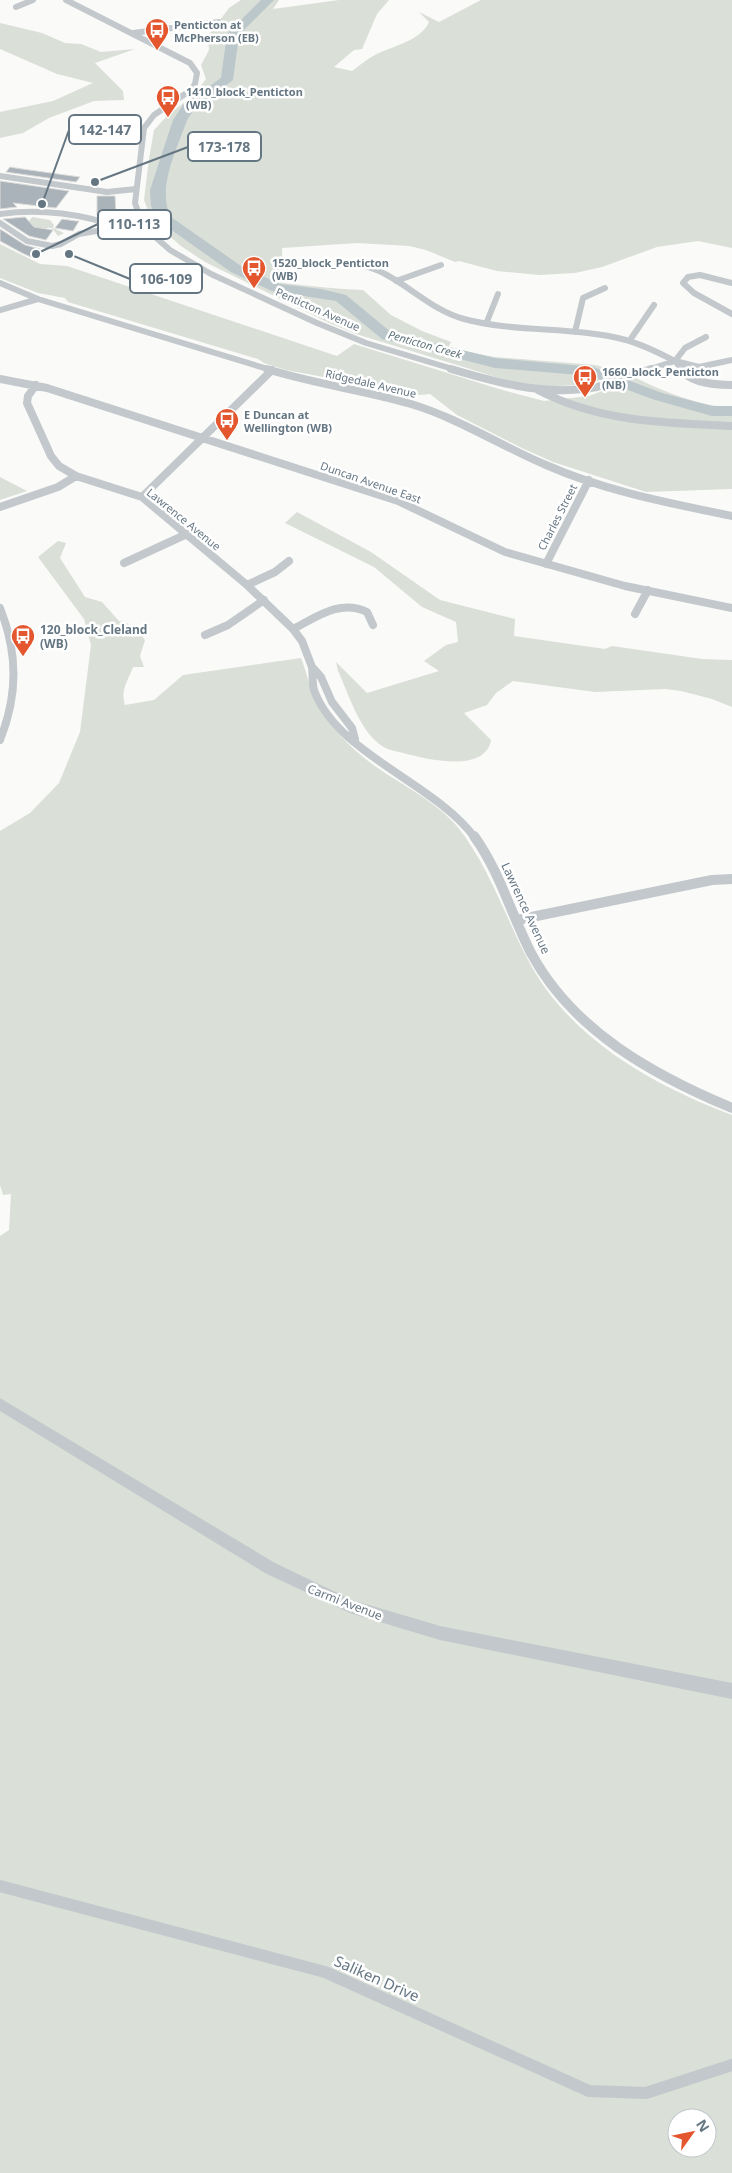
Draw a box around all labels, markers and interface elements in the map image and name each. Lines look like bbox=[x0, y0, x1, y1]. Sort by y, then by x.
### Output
bus stop icon: Penticton at McPherson (EB) bbox=[144, 17, 170, 51]
place label: Penticton at McPherson (EB) bbox=[174, 17, 259, 45]
bus stop icon: 1410_block_Penticton (WB) bbox=[155, 84, 181, 118]
place label: 1410_block_Penticton (WB) bbox=[186, 84, 303, 112]
callout: 142-147 bbox=[69, 115, 141, 144]
text: 142-147 bbox=[79, 120, 131, 139]
callout: 173-178 bbox=[188, 132, 261, 161]
text: 173-178 bbox=[198, 137, 250, 156]
callout: 110-113 bbox=[98, 210, 171, 239]
text: 110-113 bbox=[108, 214, 160, 233]
bus stop icon: 1520_block_Penticton (WB) bbox=[241, 255, 267, 289]
place label: 1520_block_Penticton (WB) bbox=[272, 255, 389, 283]
callout: 106-109 bbox=[130, 264, 202, 293]
text: 106-109 bbox=[140, 269, 192, 288]
street label: Penticton Avenue bbox=[274, 284, 362, 334]
water label: Penticton Creek bbox=[387, 326, 464, 362]
bus stop icon: 1660_block_Penticton (NB) bbox=[572, 364, 598, 398]
place label: 1660_block_Penticton (NB) bbox=[602, 364, 719, 392]
street label: Ridgedale Avenue bbox=[324, 365, 418, 401]
bus stop icon: E Duncan at Wellington (WB) bbox=[214, 407, 240, 441]
place label: E Duncan at Wellington (WB) bbox=[244, 407, 332, 435]
street label: Duncan Avenue East bbox=[319, 458, 423, 506]
street label: Charles Street bbox=[534, 481, 580, 553]
street label: Lawrence Avenue bbox=[144, 485, 224, 553]
place label: 120_block_Cleland (WB) bbox=[40, 621, 147, 652]
bus stop icon: 120_block_Cleland (WB) bbox=[10, 623, 36, 657]
street label: Lawrence Avenue bbox=[497, 859, 555, 957]
street label: Carmi Avenue bbox=[305, 1580, 385, 1624]
street label: Saliken Drive bbox=[331, 1950, 423, 2006]
north arrow bbox=[667, 2108, 717, 2158]
text: N bbox=[692, 2116, 714, 2136]

